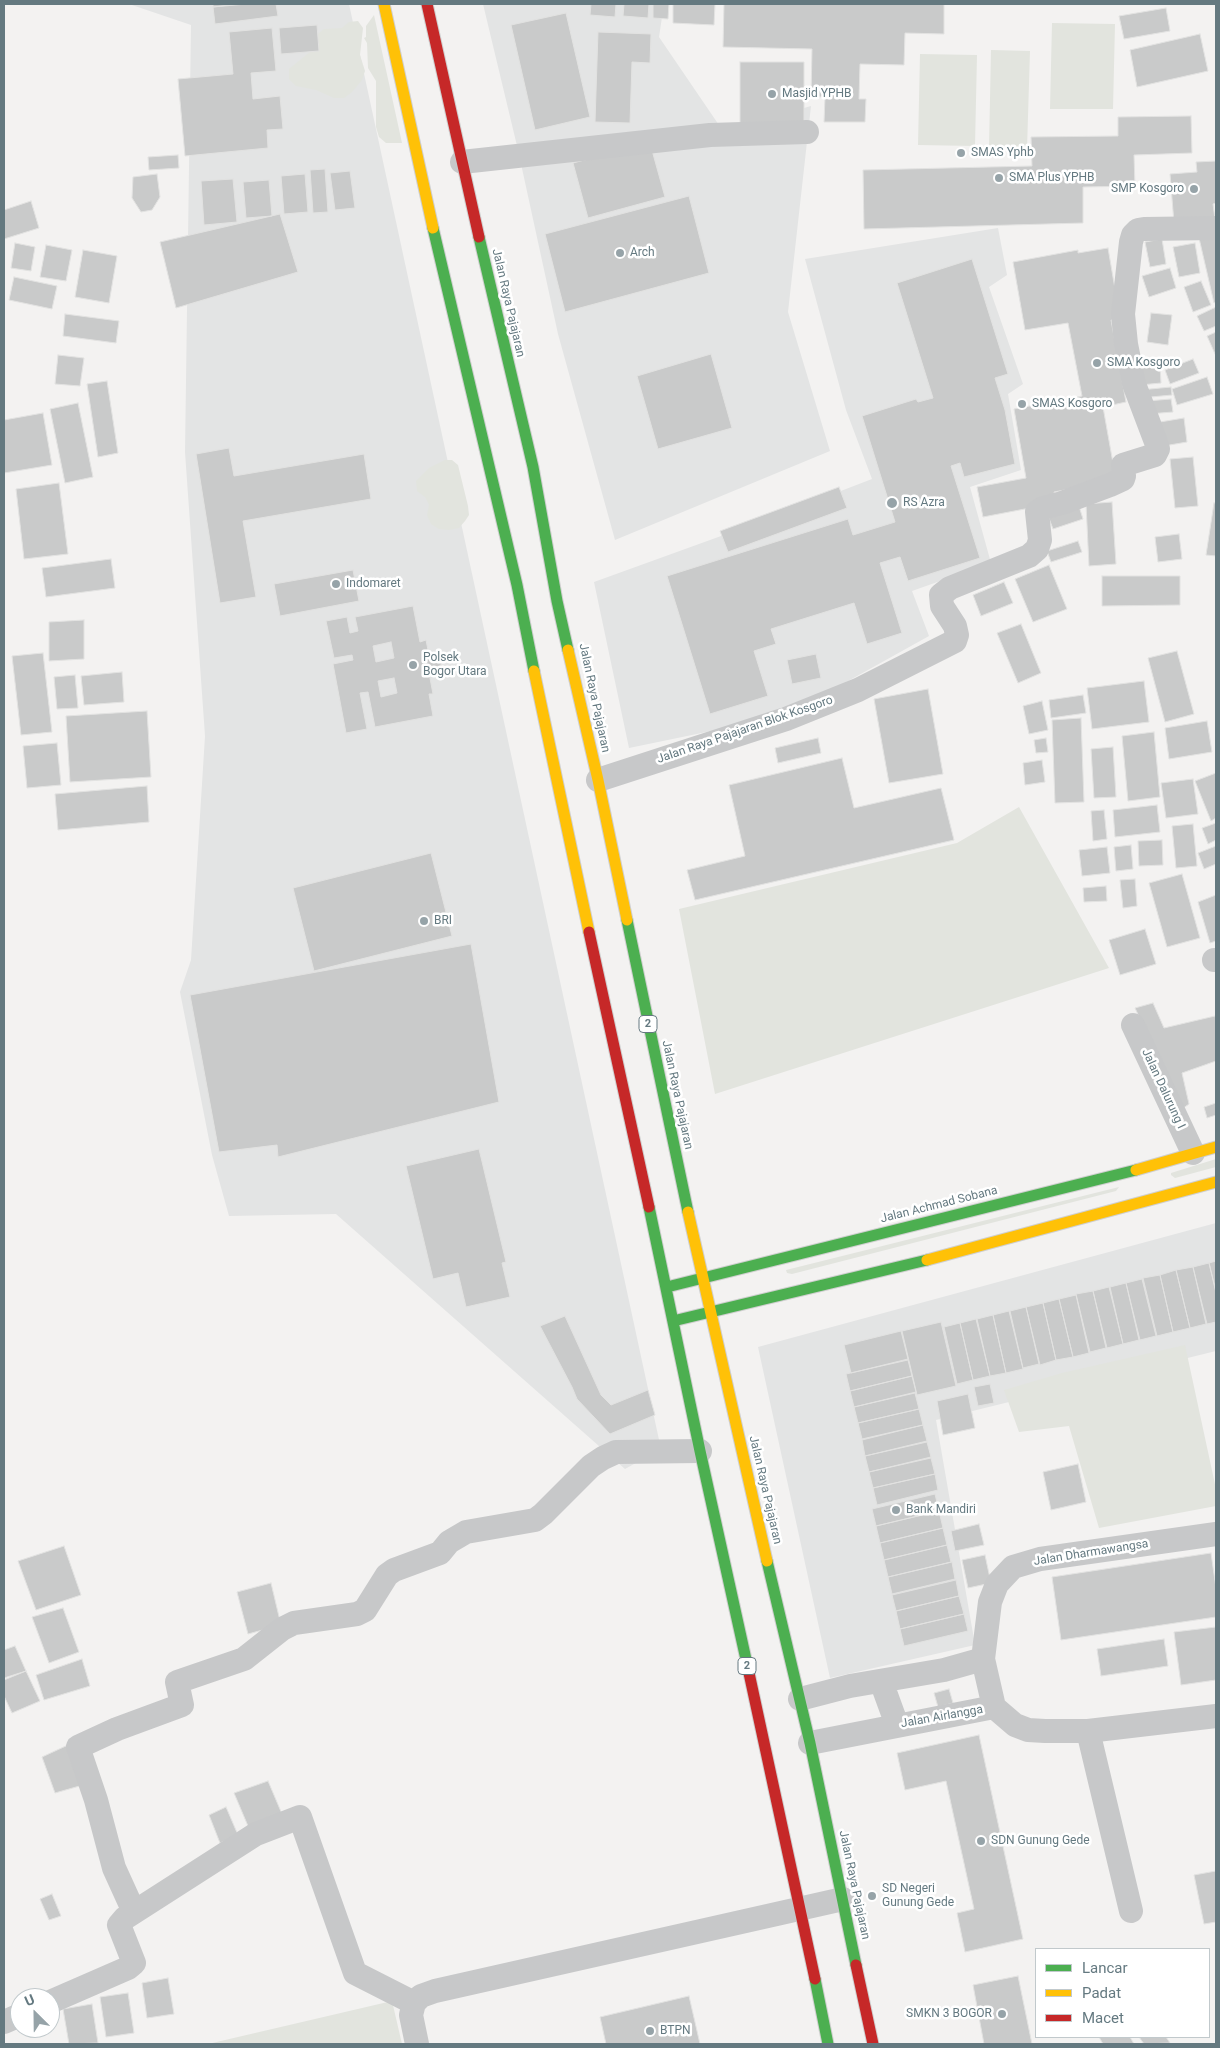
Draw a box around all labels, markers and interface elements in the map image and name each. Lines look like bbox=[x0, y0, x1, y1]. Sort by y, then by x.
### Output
place label: Masjid YPHB bbox=[782, 87, 852, 101]
marker: Masjid YPHB bbox=[766, 88, 778, 100]
place label: SMAS Yphb bbox=[971, 146, 1034, 160]
marker: SMAS Yphb bbox=[955, 147, 967, 159]
place label: SMA Plus YPHB bbox=[1009, 171, 1095, 185]
marker: SMA Plus YPHB bbox=[993, 172, 1005, 184]
place label: SMP Kosgoro bbox=[1111, 182, 1184, 196]
marker: SMP Kosgoro bbox=[1188, 183, 1200, 195]
place label: Arch bbox=[630, 246, 655, 260]
street label: Jalan Raya Pajajaran bbox=[489, 247, 527, 359]
marker: Arch bbox=[614, 247, 626, 259]
place label: SMA Kosgoro bbox=[1107, 356, 1180, 370]
marker: SMA Kosgoro bbox=[1091, 357, 1103, 369]
place label: SMAS Kosgoro bbox=[1032, 397, 1112, 411]
marker: SMAS Kosgoro bbox=[1016, 398, 1028, 410]
marker: RS Azra bbox=[885, 496, 899, 510]
place label: RS Azra bbox=[903, 496, 945, 510]
place label: Indomaret bbox=[346, 577, 401, 591]
marker: Indomaret bbox=[330, 578, 342, 590]
street label: Jalan Raya Pajajaran bbox=[575, 642, 613, 754]
place label: Polsek Bogor Utara bbox=[423, 651, 487, 679]
marker: Polsek Bogor Utara bbox=[407, 659, 419, 671]
street label: Jalan Raya Pajajaran Blok Kosgoro bbox=[655, 693, 835, 767]
place label: BRI bbox=[434, 914, 452, 928]
marker: BRI bbox=[418, 915, 430, 927]
road number: 2 bbox=[639, 1016, 657, 1032]
street label: Jalan Raya Pajajaran bbox=[658, 1039, 696, 1151]
street label: Jalan Dalurung I bbox=[1138, 1047, 1188, 1131]
street label: Jalan Achmad Sobana bbox=[879, 1183, 999, 1227]
street label: Jalan Raya Pajajaran bbox=[746, 1434, 784, 1546]
place label: Bank Mandiri bbox=[906, 1503, 976, 1517]
marker: Bank Mandiri bbox=[890, 1504, 902, 1516]
street label: Jalan Dharmawangsa bbox=[1033, 1537, 1149, 1569]
road number: 2 bbox=[738, 1658, 756, 1674]
street label: Jalan Airlangga bbox=[900, 1703, 984, 1731]
street label: Jalan Raya Pajajaran bbox=[835, 1829, 873, 1941]
place label: SDN Gunung Gede bbox=[991, 1834, 1090, 1848]
marker: SDN Gunung Gede bbox=[975, 1835, 987, 1847]
place label: SD Negeri Gunung Gede bbox=[882, 1882, 954, 1910]
marker: SD Negeri Gunung Gede bbox=[866, 1890, 878, 1902]
legend bbox=[1035, 1948, 1210, 2038]
text: Lancar bbox=[1082, 1959, 1128, 1977]
text: Padat bbox=[1082, 1984, 1121, 2002]
north arrow bbox=[10, 1988, 60, 2038]
text: U bbox=[22, 1991, 37, 2009]
place label: SMKN 3 BOGOR bbox=[906, 2007, 992, 2021]
marker: SMKN 3 BOGOR bbox=[996, 2008, 1008, 2020]
text: Macet bbox=[1082, 2009, 1124, 2027]
place label: BTPN bbox=[660, 2024, 691, 2038]
marker: BTPN bbox=[644, 2025, 656, 2037]

